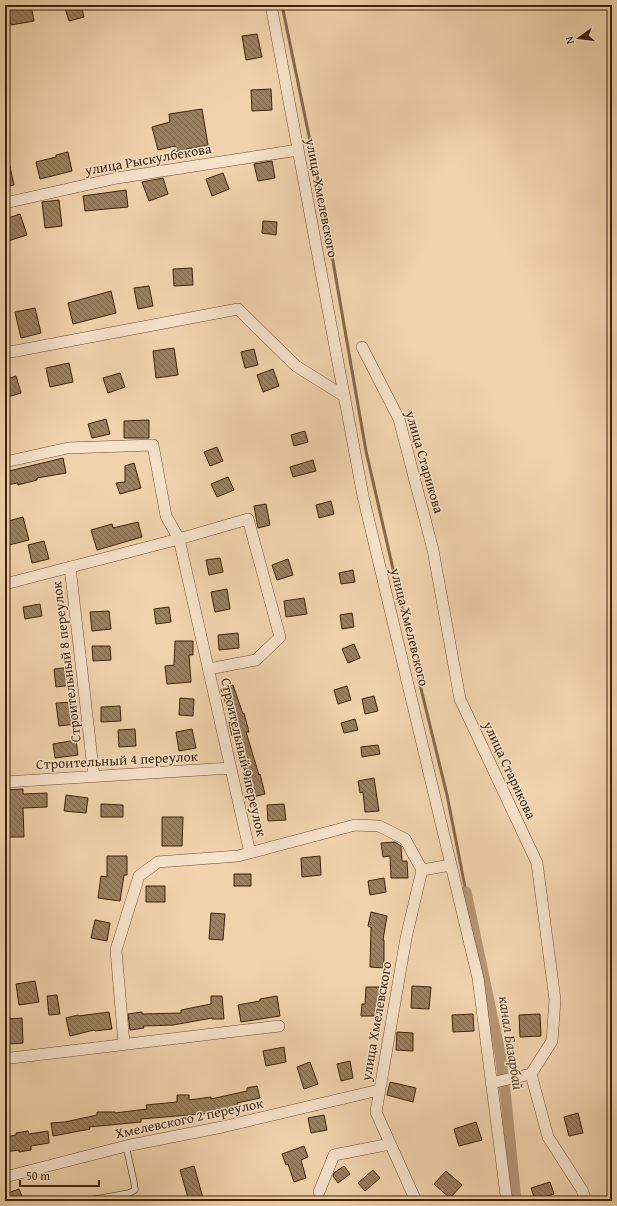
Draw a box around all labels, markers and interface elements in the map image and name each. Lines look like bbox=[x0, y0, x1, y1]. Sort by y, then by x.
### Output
north arrow bbox=[559, 18, 599, 58]
text: N bbox=[560, 34, 578, 46]
street label: улица Хмелевского bbox=[300, 136, 343, 259]
street label: улица Рыскулбекова bbox=[82, 138, 213, 180]
street label: улица Старикова bbox=[401, 407, 449, 516]
street label: улица Хмелевского bbox=[385, 565, 434, 688]
street label: Строительный 8 переулок bbox=[46, 580, 86, 744]
street label: Строительный 9 переулок bbox=[216, 676, 272, 839]
street label: улица Старикова bbox=[478, 717, 542, 822]
street label: Строительный 4 переулок bbox=[36, 746, 199, 774]
street label: улица Хмелевского bbox=[355, 960, 396, 1083]
water label: канал Базарбай bbox=[494, 994, 529, 1092]
street label: Хмелевского 2 переулок bbox=[113, 1092, 266, 1143]
scale bar bbox=[20, 1162, 99, 1188]
text: 50 m bbox=[26, 1167, 50, 1184]

